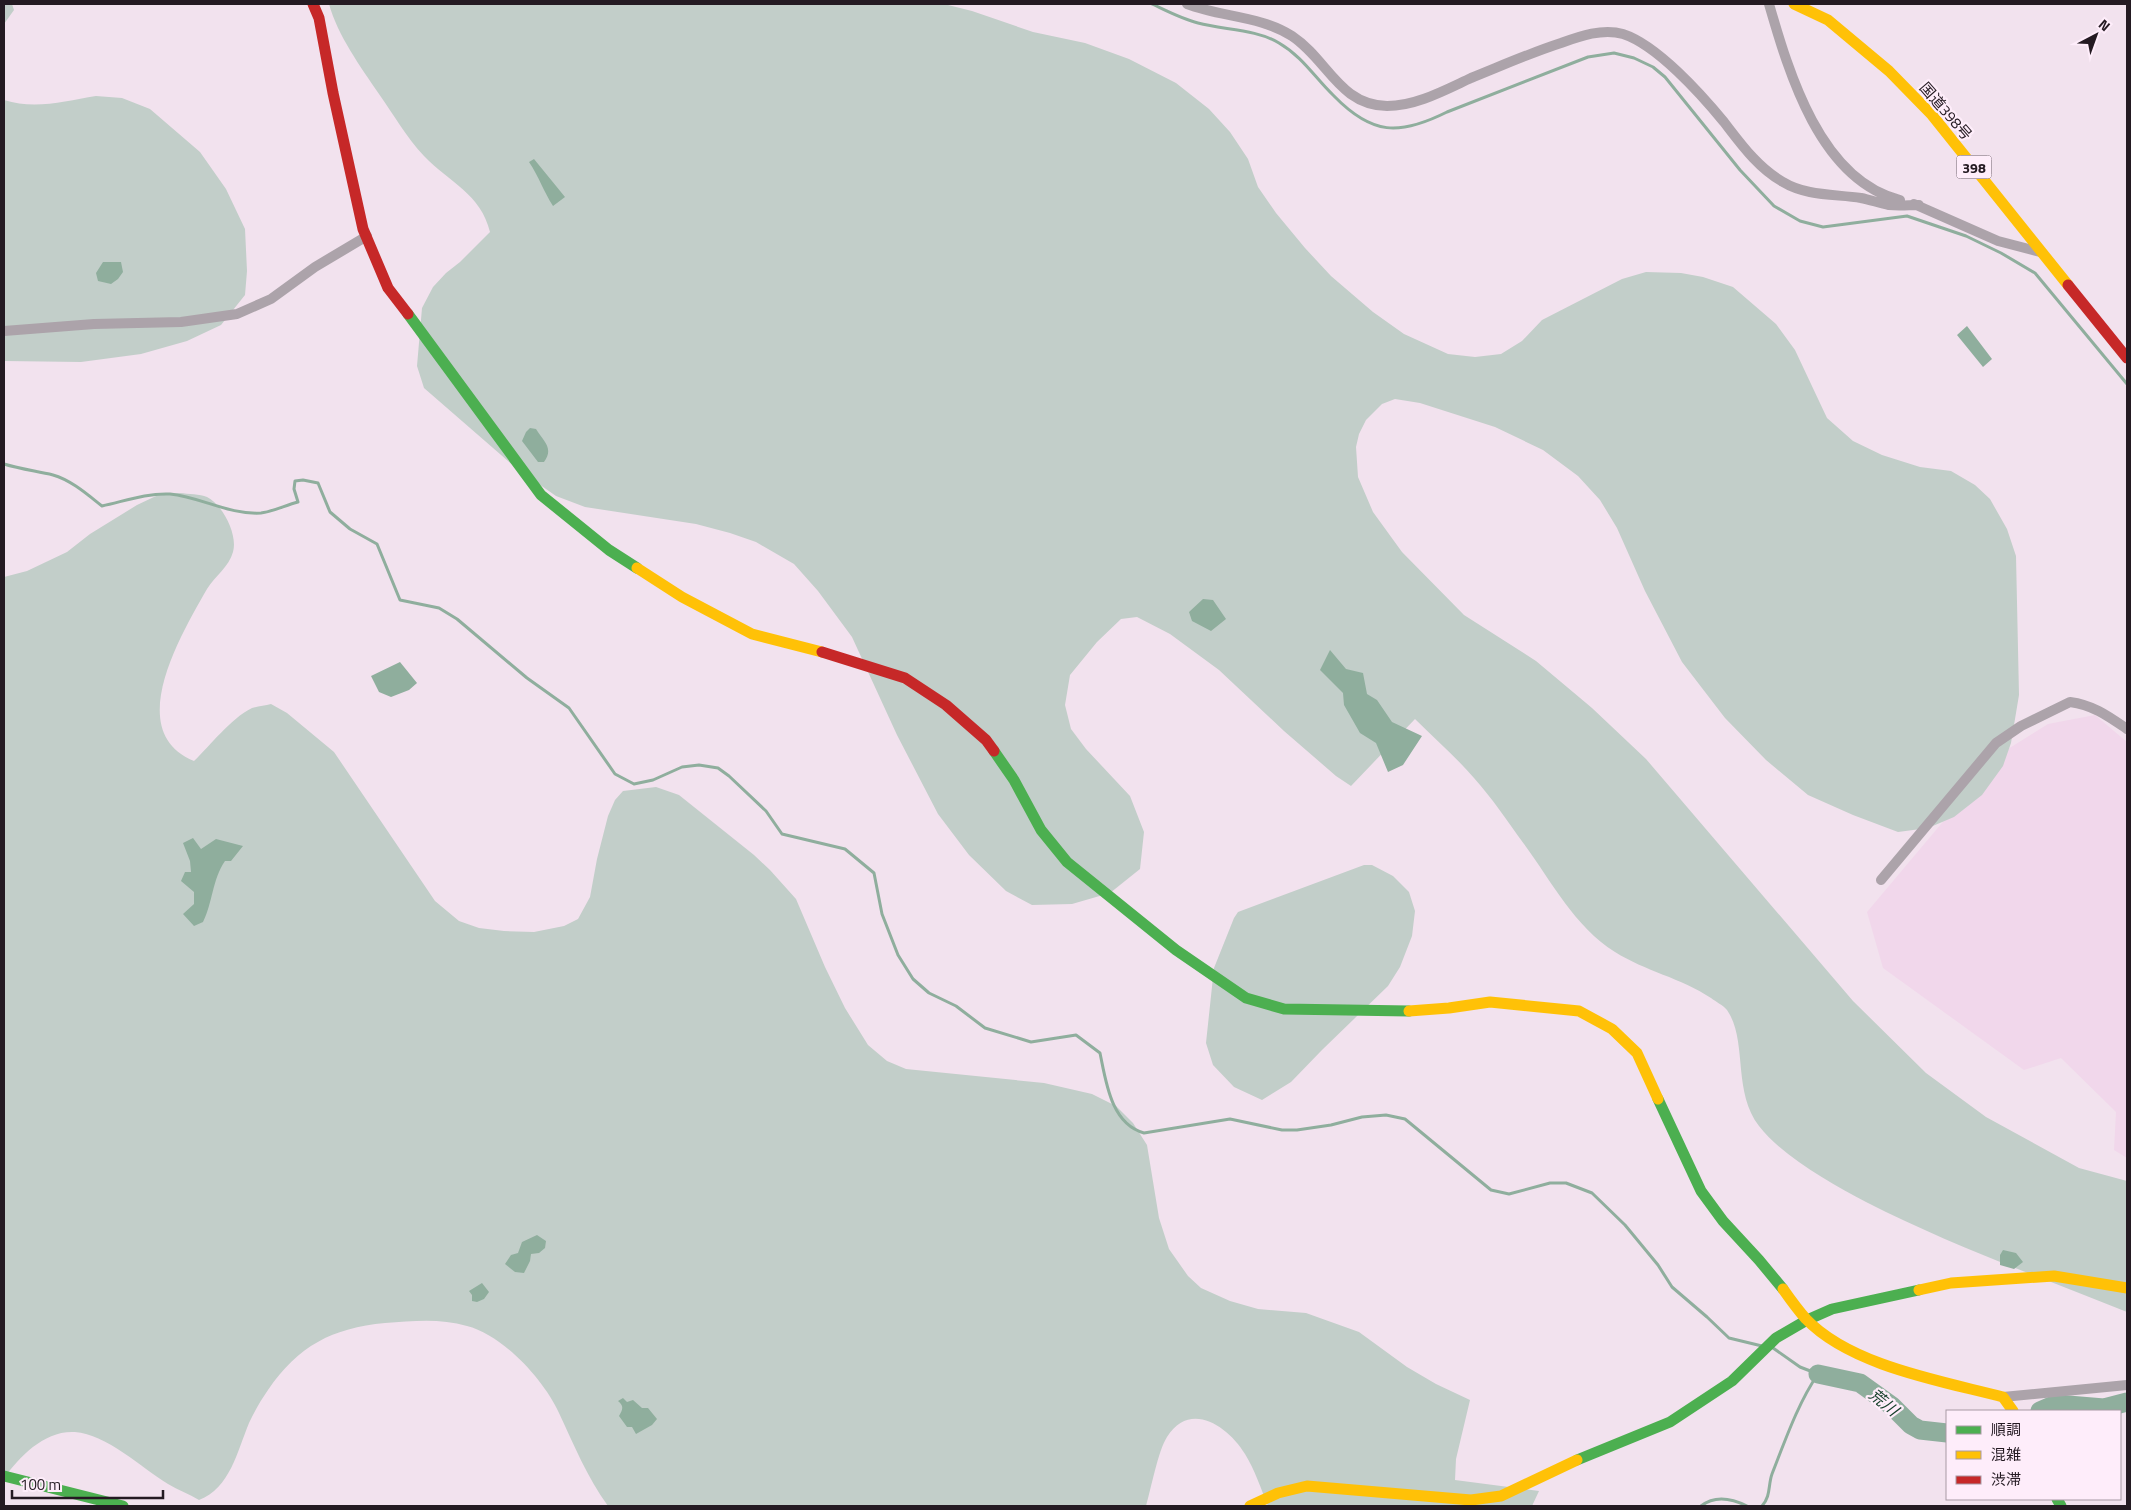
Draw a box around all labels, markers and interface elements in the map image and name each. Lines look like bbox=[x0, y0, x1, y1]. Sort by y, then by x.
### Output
north arrow bbox=[2071, 10, 2121, 60]
text: N bbox=[2094, 14, 2115, 36]
street label: 国道398号 bbox=[1914, 77, 1978, 145]
road number: 398 bbox=[1956, 156, 1992, 178]
water label: 荒川 bbox=[1864, 1383, 1906, 1423]
legend bbox=[1946, 1410, 2121, 1500]
text: 順調 bbox=[1991, 1418, 2021, 1441]
text: 混雑 bbox=[1991, 1443, 2021, 1466]
scale bar bbox=[12, 1468, 164, 1500]
text: 渋滞 bbox=[1991, 1468, 2021, 1491]
text: 100 m bbox=[20, 1473, 61, 1496]

